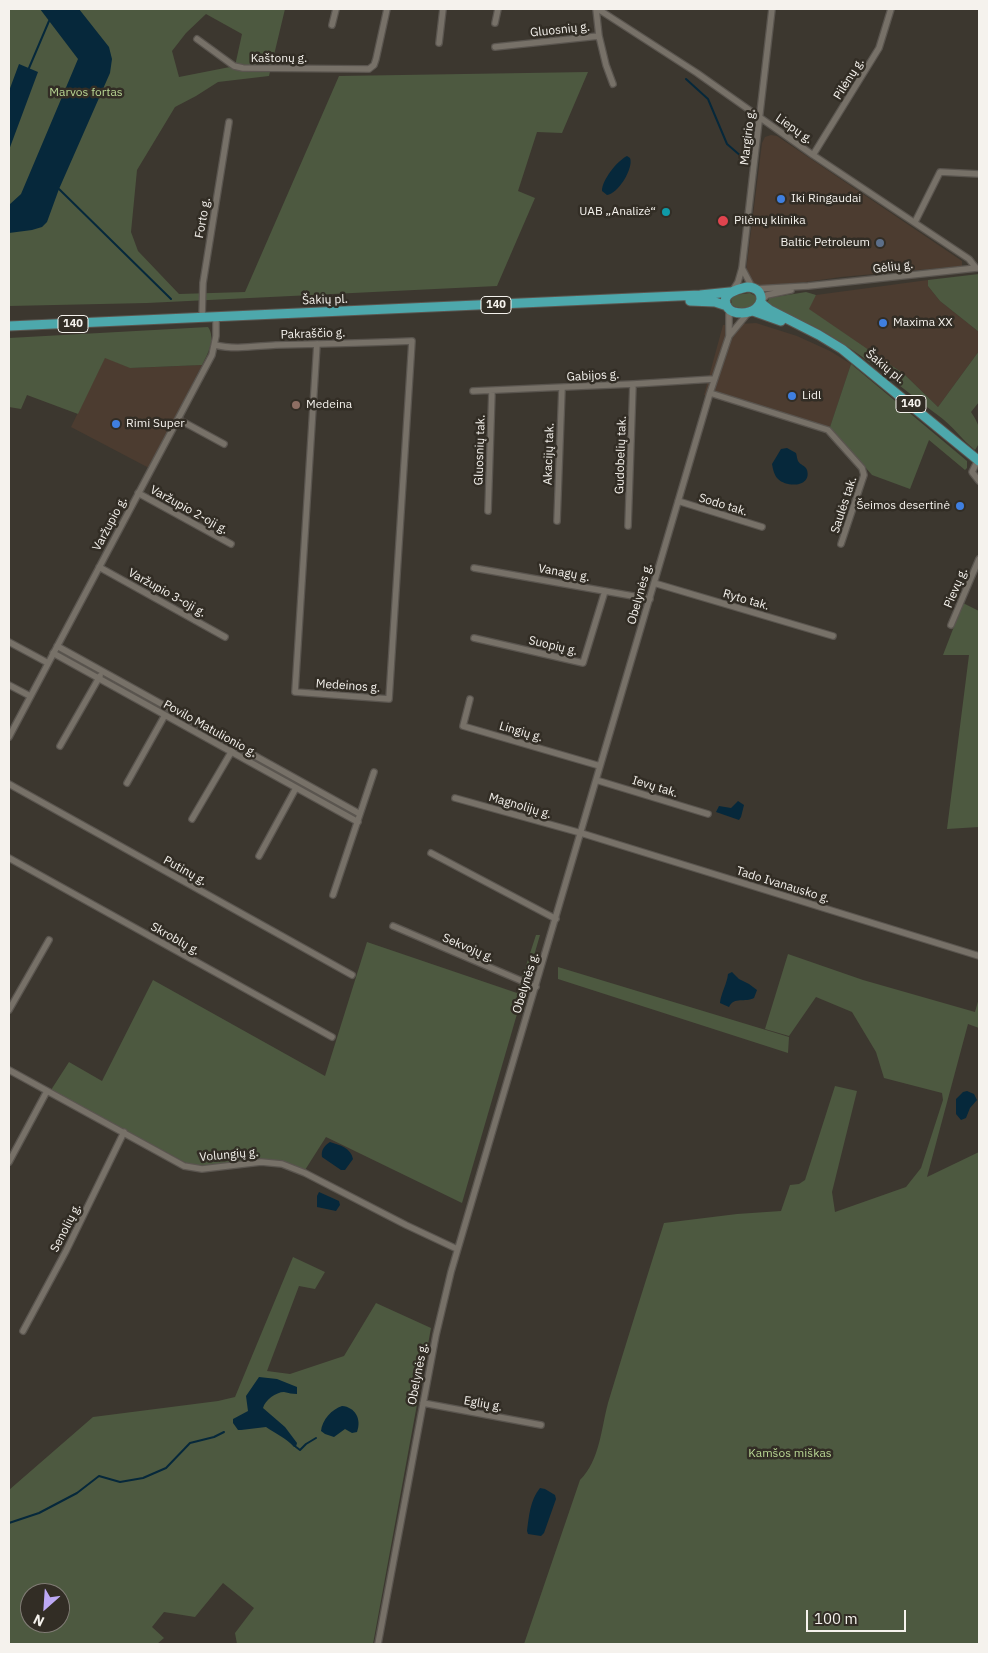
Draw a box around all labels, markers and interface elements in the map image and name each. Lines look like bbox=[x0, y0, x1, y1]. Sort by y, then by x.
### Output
street label: Gluosnių g. bbox=[529, 20, 591, 40]
street label: Kaštonų g. bbox=[251, 52, 307, 66]
street label: Pilėnų g. bbox=[831, 56, 867, 102]
park label: Marvos fortas bbox=[49, 86, 123, 100]
street label: Margirio g. bbox=[737, 108, 759, 166]
street label: Liepų g. bbox=[773, 111, 815, 147]
place label: Iki Ringaudai bbox=[791, 192, 861, 206]
marker: Iki Ringaudai bbox=[775, 193, 787, 205]
street label: Forto g. bbox=[192, 197, 214, 239]
place label: UAB „Analizė“ bbox=[579, 205, 656, 219]
marker: UAB „Analizė“ bbox=[660, 206, 672, 218]
marker: Pilėnų klinika bbox=[716, 214, 730, 228]
place label: Pilėnų klinika bbox=[734, 214, 806, 228]
place label: Baltic Petroleum bbox=[780, 236, 870, 250]
marker: Baltic Petroleum bbox=[874, 237, 886, 249]
street label: Gėlių g. bbox=[872, 257, 914, 277]
street label: Šakių pl. bbox=[302, 292, 348, 308]
road number: 140 bbox=[481, 296, 511, 314]
road number: 140 bbox=[58, 316, 88, 332]
place label: Maxima XX bbox=[893, 316, 953, 330]
marker: Maxima XX bbox=[877, 317, 889, 329]
street label: Pakraščio g. bbox=[280, 326, 346, 342]
street label: Šakių pl. bbox=[863, 347, 907, 387]
street label: Gabijos g. bbox=[566, 367, 620, 385]
place label: Lidl bbox=[802, 389, 821, 403]
marker: Lidl bbox=[786, 390, 798, 402]
road number: 140 bbox=[896, 396, 926, 412]
place label: Medeina bbox=[306, 398, 352, 412]
marker: Medeina bbox=[290, 399, 302, 411]
street label: Gluosnių tak. bbox=[472, 414, 488, 486]
street label: Gudobelių tak. bbox=[612, 416, 630, 494]
place label: Rimi Super bbox=[126, 417, 185, 431]
marker: Rimi Super bbox=[110, 418, 122, 430]
street label: Akacijų tak. bbox=[541, 423, 557, 485]
street label: Saulės tak. bbox=[828, 475, 860, 535]
street label: Varžupio 2-oji g. bbox=[147, 483, 231, 537]
street label: Sodo tak. bbox=[697, 491, 749, 519]
street label: Varžupio g. bbox=[90, 494, 130, 554]
place label: Šeimos desertinė bbox=[857, 499, 950, 513]
marker: Šeimos desertinė bbox=[954, 500, 966, 512]
street label: Vanagų g. bbox=[537, 561, 591, 585]
street label: Obelynės g. bbox=[624, 562, 656, 626]
street label: Varžupio 3-oji g. bbox=[125, 566, 209, 620]
street label: Pievų g. bbox=[941, 566, 971, 610]
street label: Ryto tak. bbox=[721, 587, 771, 613]
street label: Suopių g. bbox=[527, 633, 579, 659]
street label: Medeinos g. bbox=[315, 677, 381, 695]
street label: Povilo Matulionio g. bbox=[161, 697, 259, 761]
street label: Lingių g. bbox=[498, 719, 544, 745]
street label: Ievų tak. bbox=[630, 773, 680, 801]
street label: Magnolijų g. bbox=[487, 790, 553, 822]
street label: Putinų g. bbox=[161, 853, 209, 889]
street label: Tado Ivanausko g. bbox=[734, 864, 832, 906]
street label: Skroblų g. bbox=[148, 920, 202, 958]
street label: Sekvojų g. bbox=[440, 931, 496, 965]
street label: Obelynės g. bbox=[510, 951, 542, 1015]
street label: Volungių g. bbox=[199, 1145, 259, 1165]
street label: Senolių g. bbox=[48, 1201, 84, 1255]
street label: Obelynės g. bbox=[405, 1342, 431, 1406]
street label: Eglių g. bbox=[463, 1394, 503, 1414]
park label: Kamšos miškas bbox=[748, 1447, 832, 1461]
north arrow bbox=[20, 1583, 70, 1633]
scale bar bbox=[808, 1600, 908, 1632]
text: 100 m bbox=[814, 1609, 858, 1628]
text: N bbox=[30, 1610, 47, 1631]

